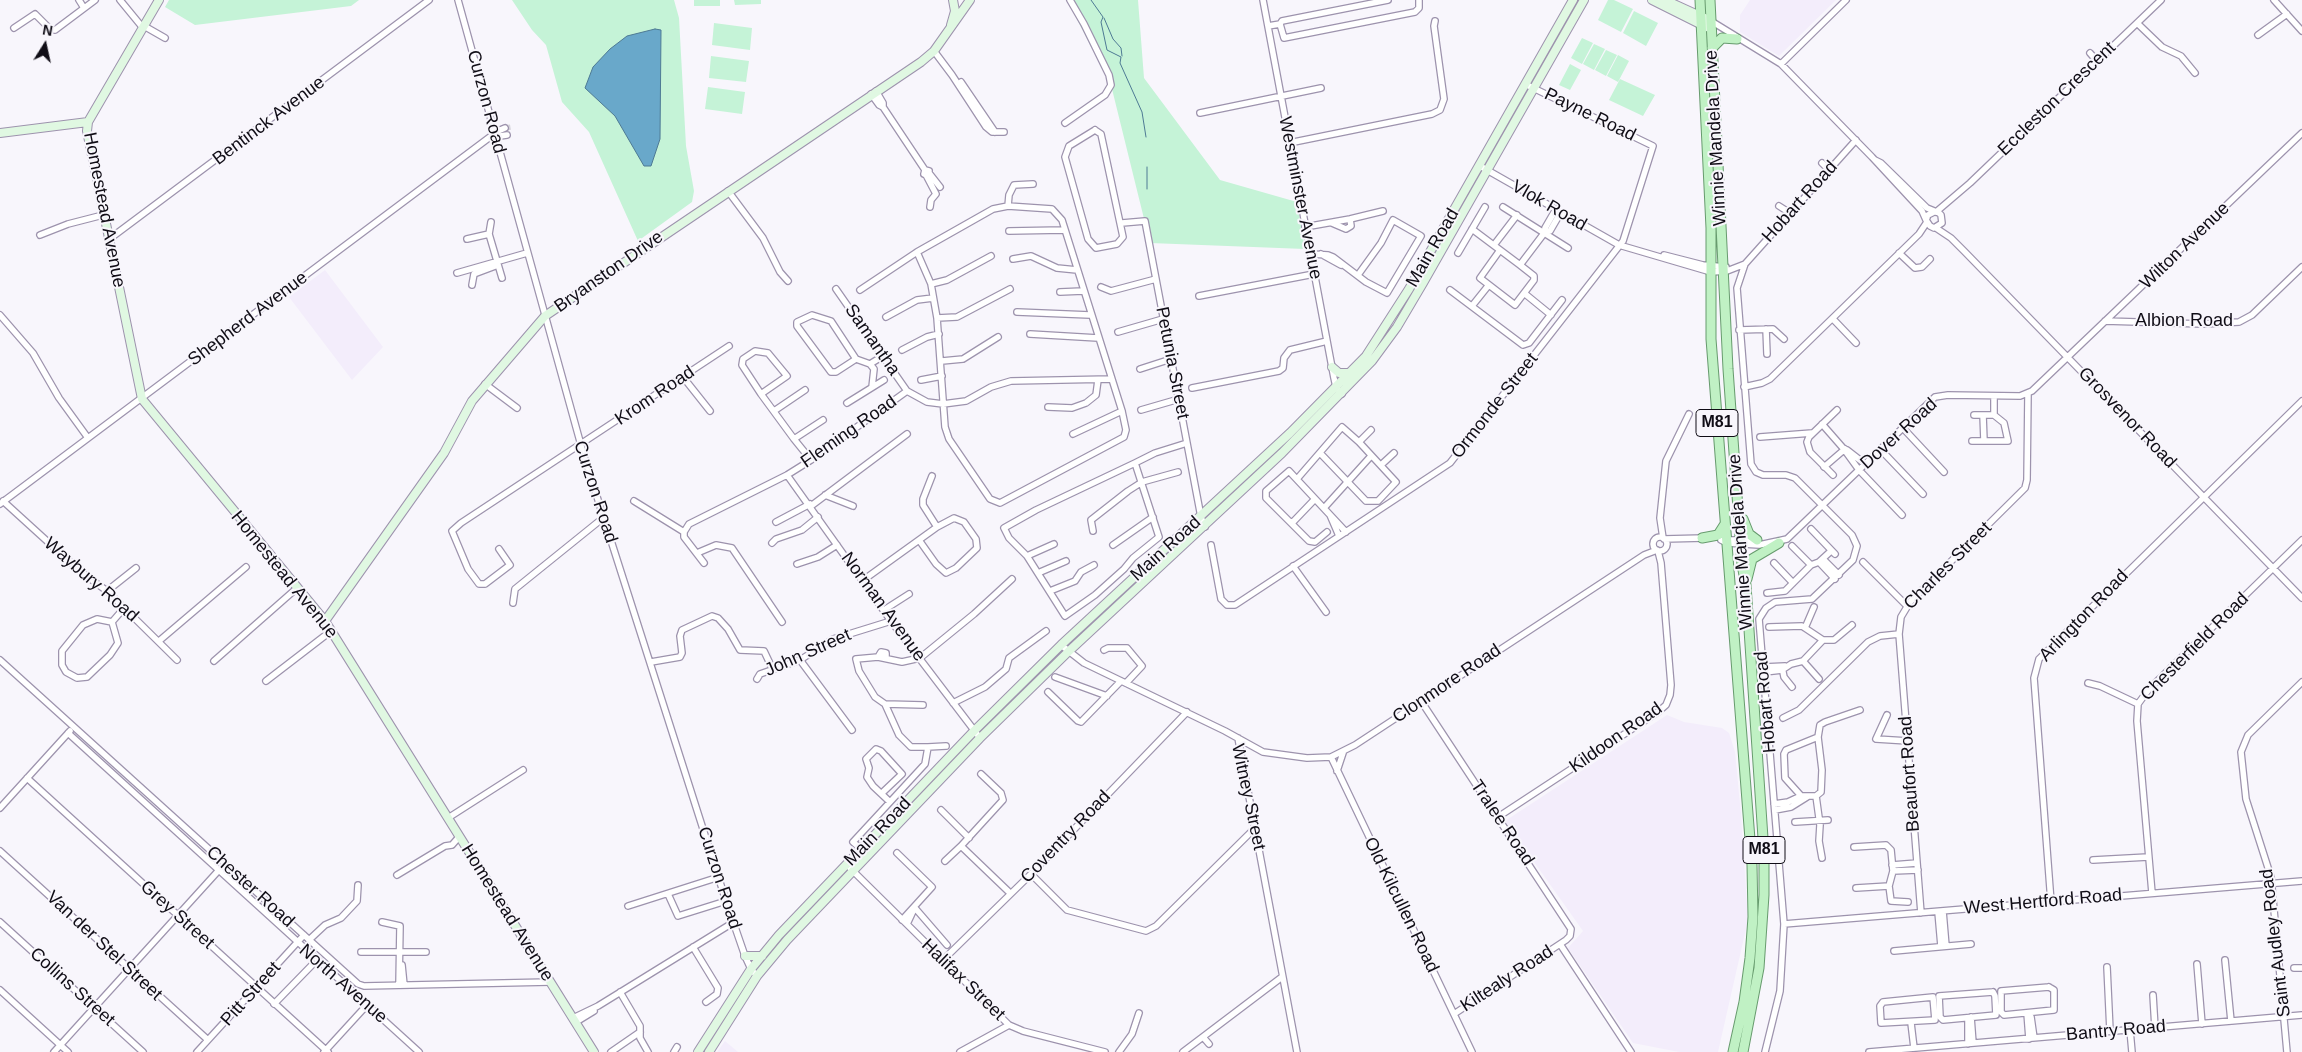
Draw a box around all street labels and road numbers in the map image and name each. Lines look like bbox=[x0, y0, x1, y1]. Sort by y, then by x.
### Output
street label: Eccleston Crescent bbox=[1994, 37, 2120, 161]
street label: Curzon Road bbox=[462, 48, 510, 156]
street label: Winnie Mandela Drive bbox=[1701, 50, 1731, 226]
street label: Bentinck Avenue bbox=[209, 72, 329, 170]
street label: Payne Road bbox=[1541, 84, 1639, 146]
street label: Westminster Avenue bbox=[1274, 115, 1326, 281]
street label: Homestead Avenue bbox=[78, 131, 130, 289]
street label: Hobart Road bbox=[1758, 157, 1842, 247]
street label: Vlok Road bbox=[1508, 176, 1590, 236]
street label: Wilton Avenue bbox=[2136, 198, 2234, 294]
street label: Main Road bbox=[1402, 205, 1464, 291]
street label: Bryanston Drive bbox=[550, 226, 668, 318]
street label: Shepherd Avenue bbox=[184, 267, 312, 371]
street label: Samantha bbox=[840, 300, 904, 380]
street label: Petunia Street bbox=[1151, 305, 1193, 421]
street label: Albion Road bbox=[2135, 310, 2233, 332]
street label: Ormonde Street bbox=[1447, 349, 1543, 463]
street label: Krom Road bbox=[611, 362, 699, 430]
street label: Grosvenor Road bbox=[2073, 363, 2181, 473]
street label: Fleming Road bbox=[797, 391, 901, 473]
street label: Dover Road bbox=[1856, 394, 1942, 474]
road number: M81 bbox=[1696, 409, 1738, 436]
street label: Curzon Road bbox=[568, 438, 622, 546]
street label: Winnie Mandela Drive bbox=[1724, 453, 1758, 631]
street label: Homestead Avenue bbox=[226, 507, 342, 643]
street label: Main Road bbox=[1126, 512, 1206, 586]
street label: Charles Street bbox=[1900, 518, 1996, 614]
street label: Waybury Road bbox=[39, 533, 143, 627]
street label: Norman Avenue bbox=[836, 548, 930, 666]
street label: Arlington Road bbox=[2035, 566, 2133, 666]
street label: Chesterfield Road bbox=[2136, 588, 2254, 706]
street label: John Street bbox=[762, 624, 854, 682]
street label: Clonmore Road bbox=[1389, 640, 1505, 728]
street label: Hobart Road bbox=[1751, 650, 1781, 754]
street label: Kildoon Road bbox=[1566, 698, 1666, 778]
street label: Beaufort Road bbox=[1895, 715, 1925, 833]
street label: Witney Street bbox=[1226, 742, 1270, 852]
street label: Tralee Road bbox=[1466, 776, 1538, 870]
street label: Coventry Road bbox=[1017, 786, 1115, 888]
street label: Main Road bbox=[840, 793, 916, 871]
street label: Curzon Road bbox=[692, 824, 746, 932]
street label: Old Kilcullen Road bbox=[1359, 834, 1443, 976]
road number: M81 bbox=[1743, 836, 1785, 864]
street label: Homestead Avenue bbox=[456, 840, 558, 986]
street label: Chester Road bbox=[202, 842, 298, 932]
street label: Saint Audley Road bbox=[2256, 868, 2296, 1018]
street label: Grey Street bbox=[136, 876, 218, 954]
street label: West Hertford Road bbox=[1963, 884, 2123, 920]
street label: Van der Stel Street bbox=[42, 887, 166, 1005]
street label: Halifax Street bbox=[917, 935, 1009, 1025]
street label: North Avenue bbox=[295, 940, 391, 1028]
street label: Kiltealy Road bbox=[1457, 941, 1557, 1017]
street label: Collins Street bbox=[25, 943, 119, 1031]
street label: Pitt Street bbox=[217, 957, 285, 1031]
street label: Bantry Road bbox=[2065, 1016, 2167, 1046]

